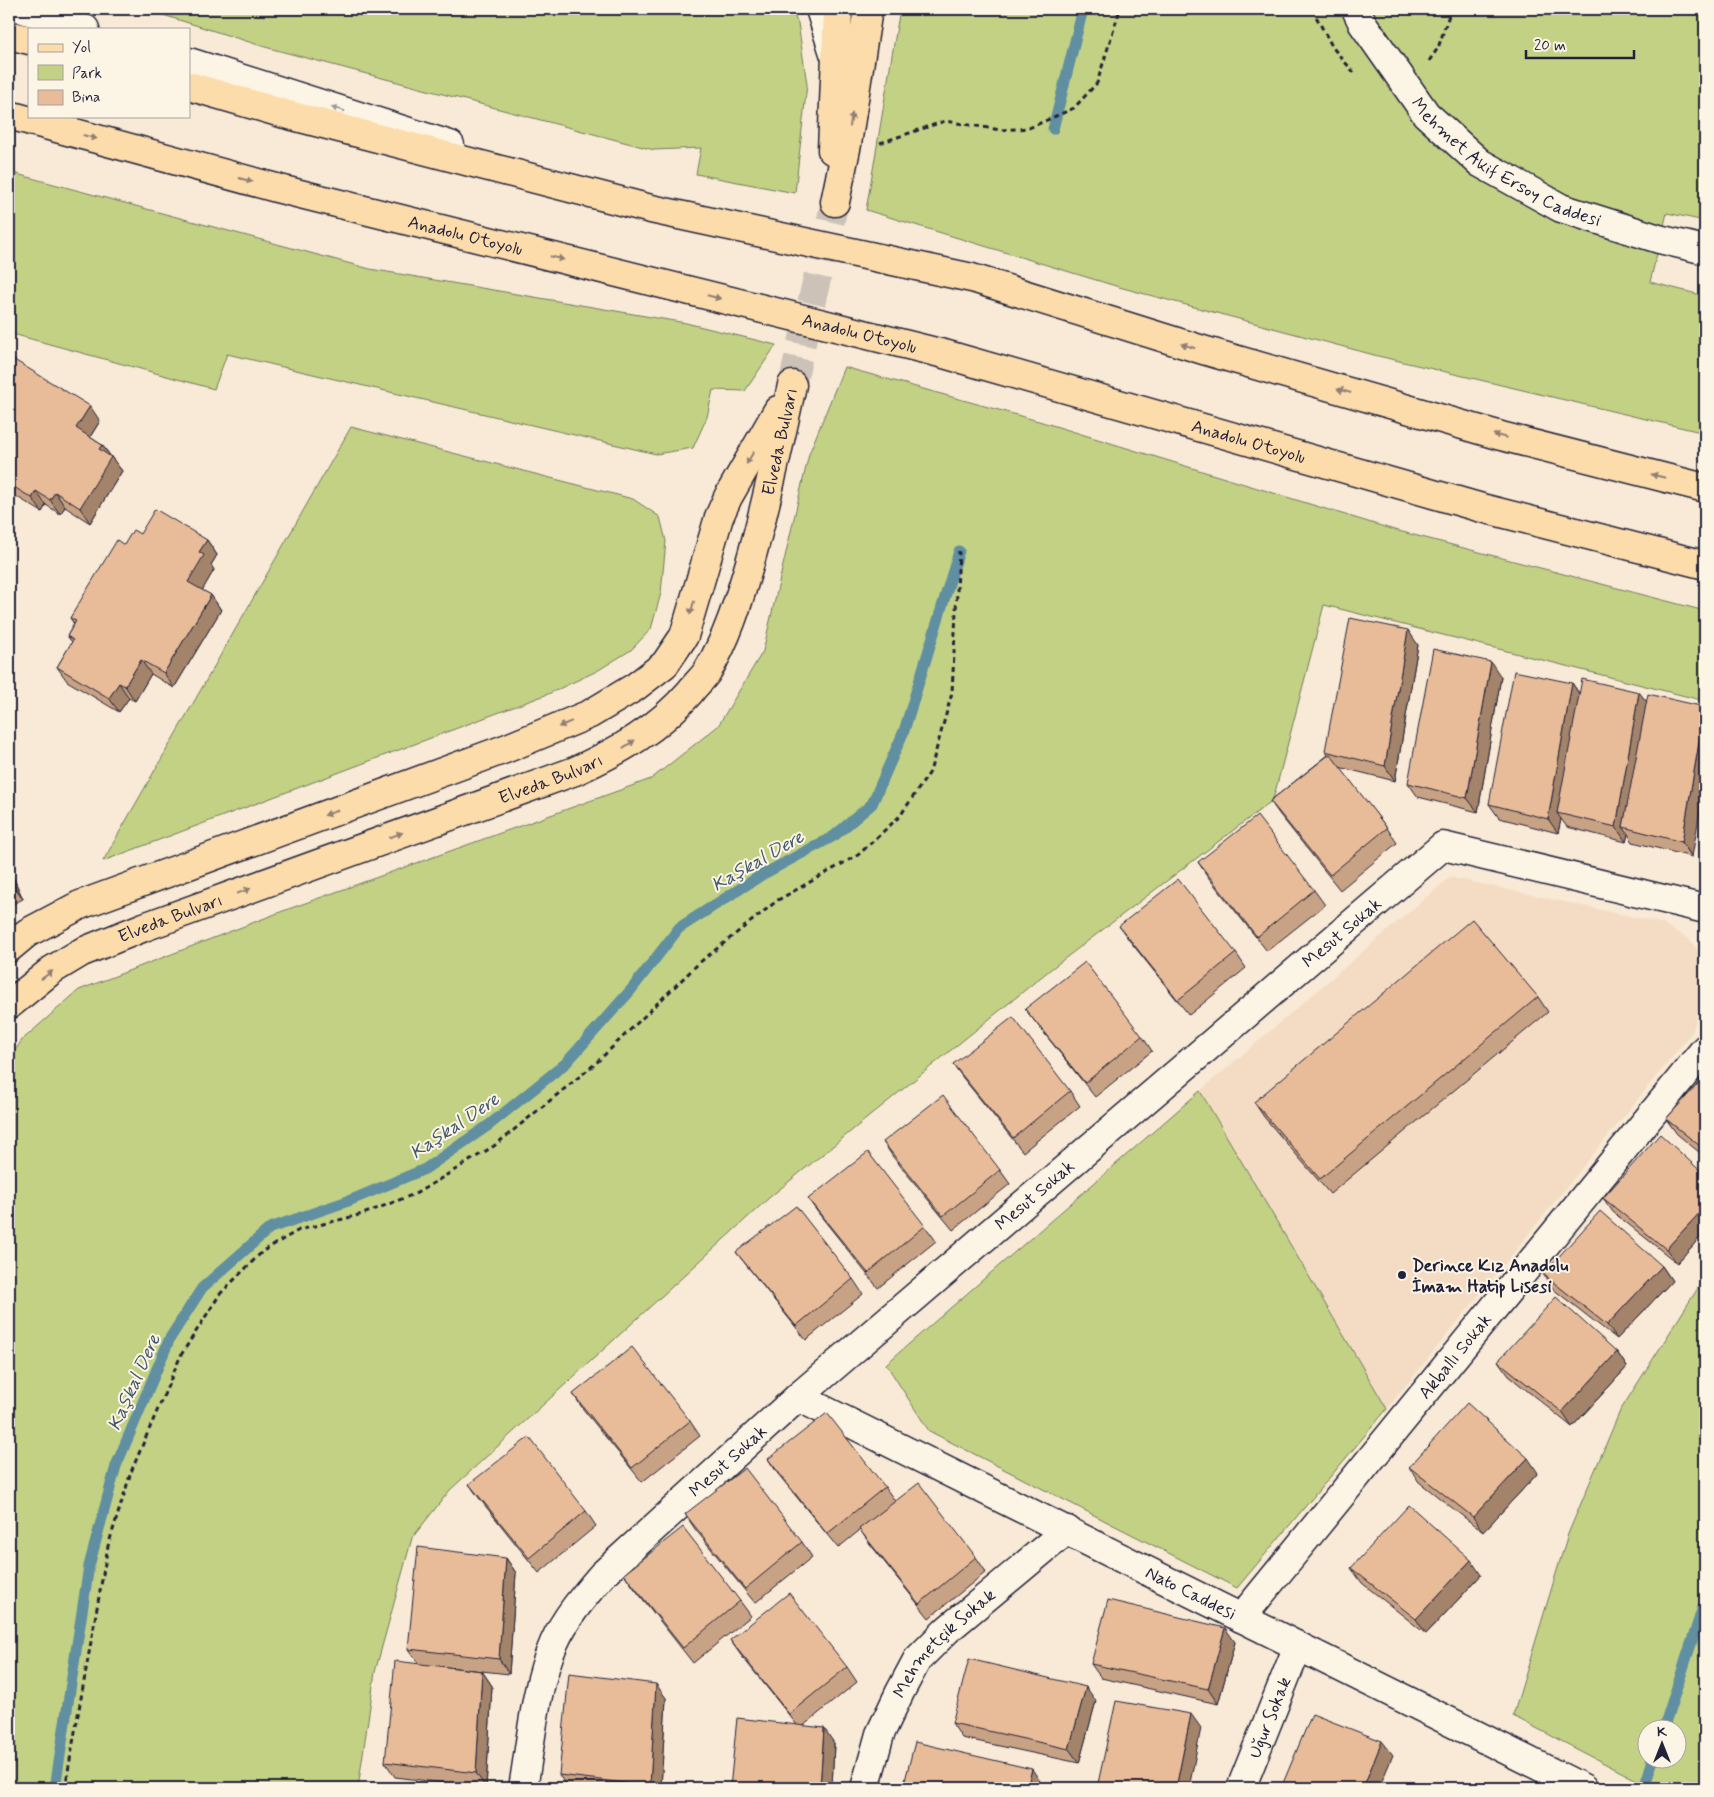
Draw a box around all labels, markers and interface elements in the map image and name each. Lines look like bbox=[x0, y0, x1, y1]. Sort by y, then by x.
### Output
legend bbox=[28, 28, 190, 118]
scale bar bbox=[1526, 28, 1634, 60]
text: 20 m bbox=[1534, 36, 1566, 56]
text: Yol bbox=[72, 38, 91, 58]
text: Park bbox=[72, 64, 102, 84]
text: Bina bbox=[72, 88, 100, 108]
street label: Mehmet Akif Ersoy Caddesi bbox=[1405, 93, 1604, 233]
one-way arrow bbox=[331, 105, 346, 113]
one-way arrow bbox=[847, 112, 855, 128]
one-way arrow bbox=[82, 134, 97, 142]
one-way arrow bbox=[239, 176, 254, 184]
street label: Anadolu Otoyolu bbox=[405, 210, 525, 262]
one-way arrow bbox=[549, 254, 564, 262]
one-way arrow bbox=[707, 293, 722, 301]
street label: Anadolu Otoyolu bbox=[799, 308, 919, 360]
one-way arrow bbox=[1181, 341, 1196, 349]
street label: Elveda Bulvarı bbox=[757, 386, 804, 498]
one-way arrow bbox=[1337, 387, 1352, 395]
street label: Anadolu Otoyolu bbox=[1189, 414, 1308, 470]
one-way arrow bbox=[1493, 432, 1508, 440]
one-way arrow bbox=[746, 451, 755, 464]
one-way arrow bbox=[1650, 472, 1666, 480]
one-way arrow bbox=[688, 601, 696, 616]
one-way arrow bbox=[557, 720, 572, 728]
one-way arrow bbox=[622, 739, 635, 748]
street label: Elveda Bulvarı bbox=[496, 748, 607, 811]
one-way arrow bbox=[323, 809, 338, 817]
water label: Kaşkal Dere bbox=[707, 824, 809, 898]
one-way arrow bbox=[389, 831, 404, 838]
one-way arrow bbox=[237, 887, 252, 895]
street label: Elveda Bulvarı bbox=[115, 889, 226, 949]
street label: Mesut Sokak bbox=[1297, 892, 1387, 974]
one-way arrow bbox=[40, 969, 53, 980]
water label: Kaşkal Dere bbox=[405, 1087, 505, 1165]
street label: Mesut Sokak bbox=[990, 1155, 1080, 1237]
place label: Derince Kız Anadolu İmam Hatip Lisesi bbox=[1412, 1254, 1568, 1299]
marker: Derince Kız Anadolu İmam Hatip Lisesi bbox=[1396, 1269, 1408, 1281]
street label: Akballı Sokak bbox=[1413, 1309, 1498, 1404]
water label: Kaşkal Dere bbox=[102, 1330, 167, 1435]
street label: Mesut Sokak bbox=[684, 1420, 773, 1503]
street label: Nato Caddesi bbox=[1141, 1561, 1240, 1626]
street label: Mehmetçik Sokak bbox=[888, 1584, 1001, 1703]
street label: Uğur Sokak bbox=[1243, 1674, 1297, 1762]
north arrow bbox=[1636, 1720, 1686, 1770]
text: K bbox=[1657, 1723, 1668, 1741]

